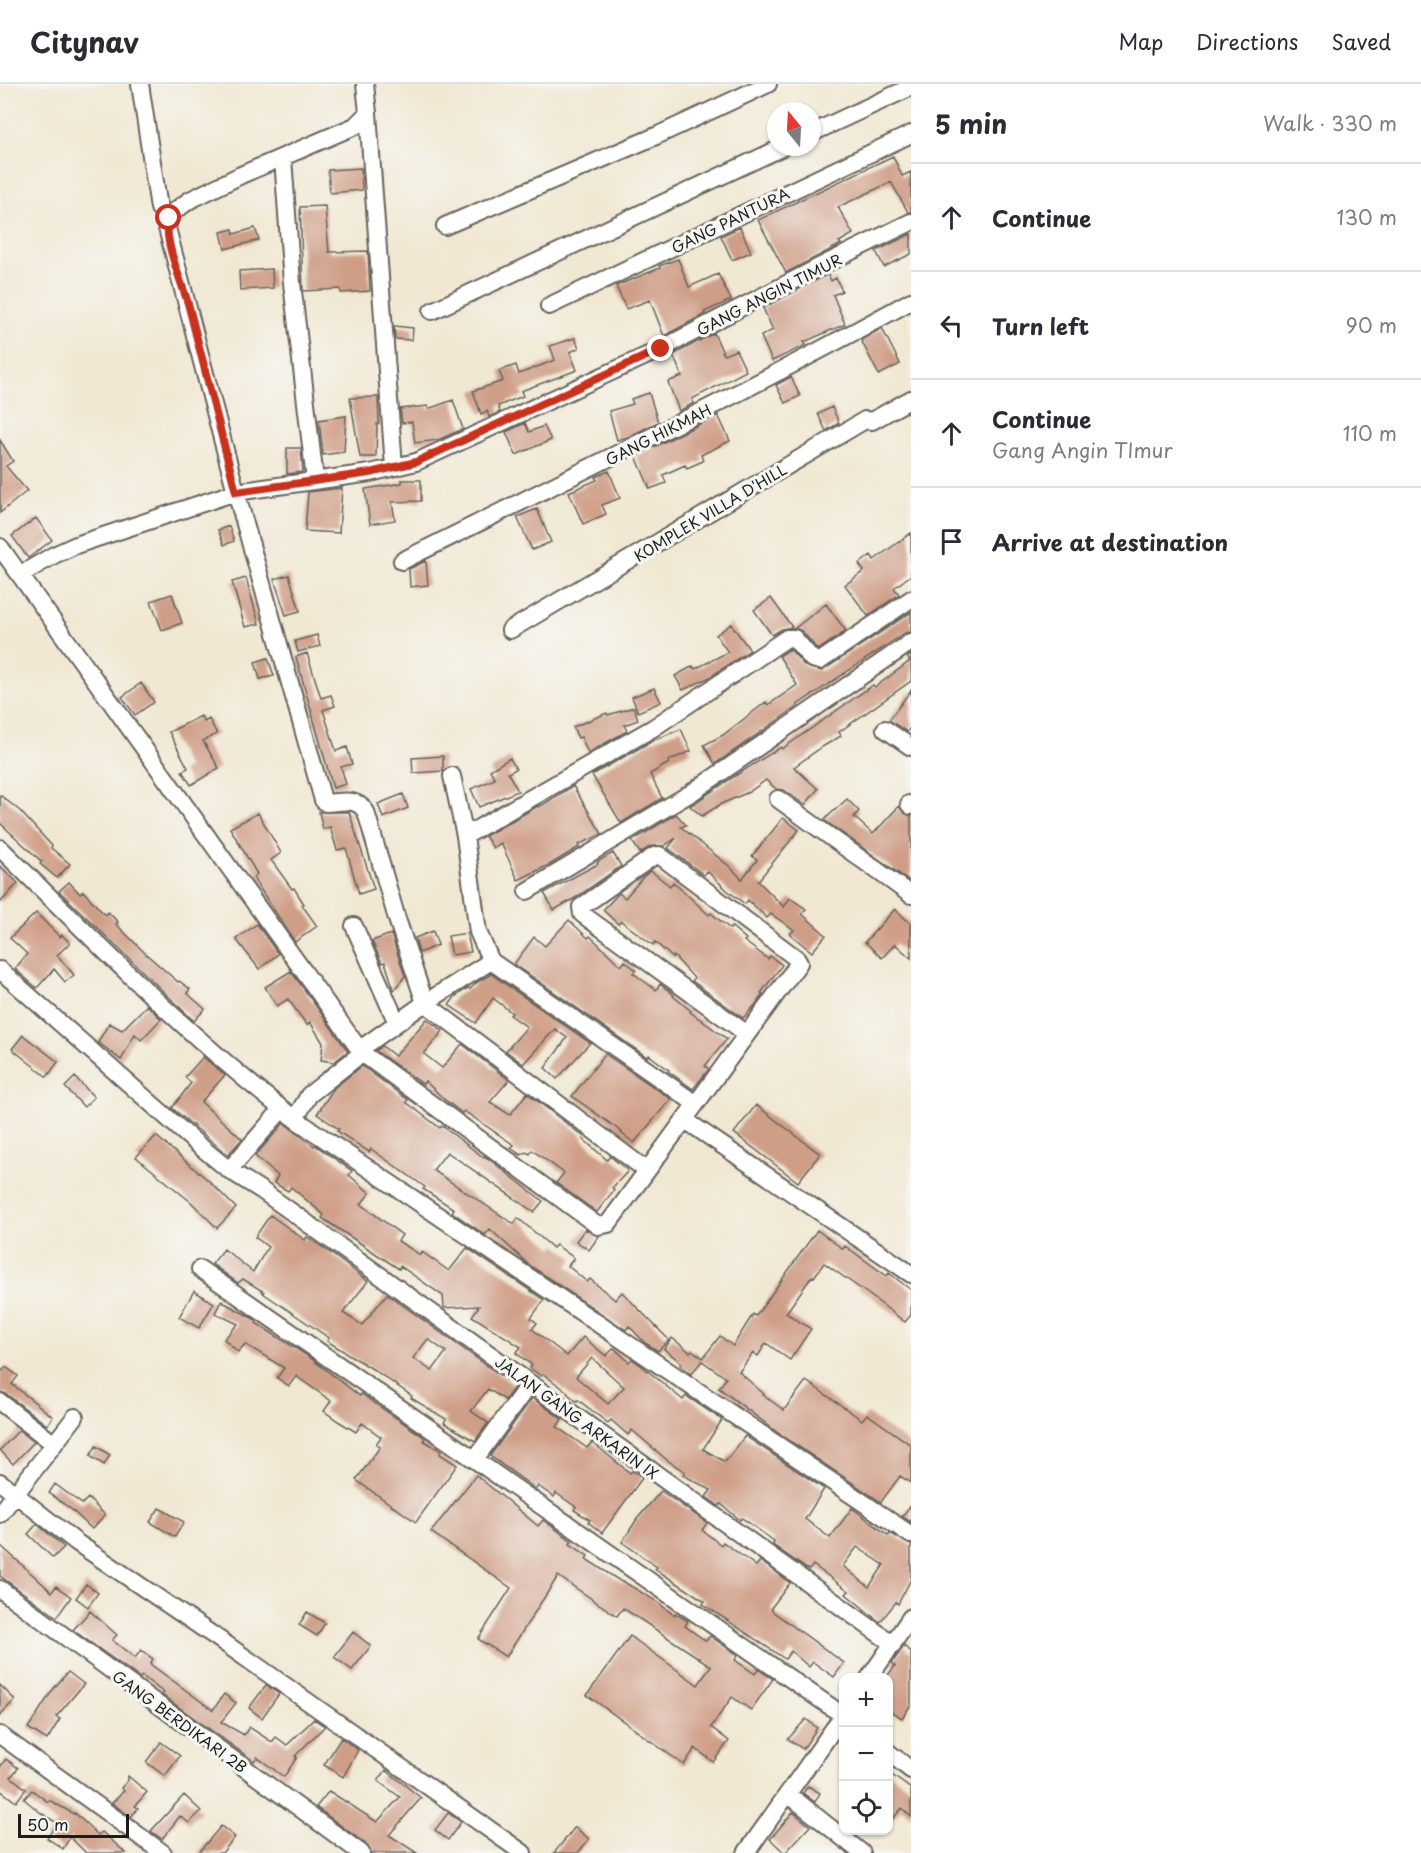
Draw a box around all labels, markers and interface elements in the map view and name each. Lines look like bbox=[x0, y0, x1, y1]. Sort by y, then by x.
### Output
text: Citynav bbox=[30, 20, 139, 63]
text: Map bbox=[1118, 25, 1163, 57]
text: Directions bbox=[1196, 25, 1298, 57]
text: Saved bbox=[1331, 25, 1391, 57]
north arrow bbox=[767, 102, 821, 156]
text: 5 min bbox=[935, 104, 1007, 143]
text: Walk · 330 m bbox=[1263, 108, 1397, 138]
street label: GANG PANTURA bbox=[667, 181, 793, 259]
icon: ahead bbox=[935, 201, 968, 234]
text: Continue bbox=[992, 201, 1091, 234]
text: 130 m bbox=[1337, 202, 1397, 232]
route start bbox=[155, 204, 181, 230]
street label: GANG ANGIN TIMUR bbox=[692, 247, 846, 341]
icon: left bbox=[935, 309, 968, 342]
text: Turn left bbox=[992, 309, 1089, 342]
text: 90 m bbox=[1346, 310, 1397, 340]
route end bbox=[647, 335, 673, 361]
street label: GANG HIKMAH bbox=[601, 397, 715, 471]
text: Continue bbox=[992, 402, 1091, 435]
icon: ahead bbox=[935, 417, 968, 450]
text: 110 m bbox=[1343, 418, 1397, 448]
text: Gang Angin TImur bbox=[992, 435, 1173, 465]
street label: KOMPLEK VILLA D'HILL bbox=[629, 457, 791, 567]
icon: arrive bbox=[935, 525, 968, 558]
text: Arrive at destination bbox=[992, 525, 1228, 558]
street label: JALAN GANG ARKARIN IX bbox=[491, 1350, 663, 1484]
street label: GANG BERDIKARI 2B bbox=[108, 1664, 252, 1778]
map controls bbox=[839, 1673, 893, 1835]
button: + bbox=[839, 1673, 893, 1727]
button: − bbox=[839, 1727, 893, 1781]
button: locate bbox=[839, 1781, 893, 1835]
scale bar bbox=[18, 1811, 129, 1838]
text: 50 m bbox=[27, 1812, 68, 1836]

